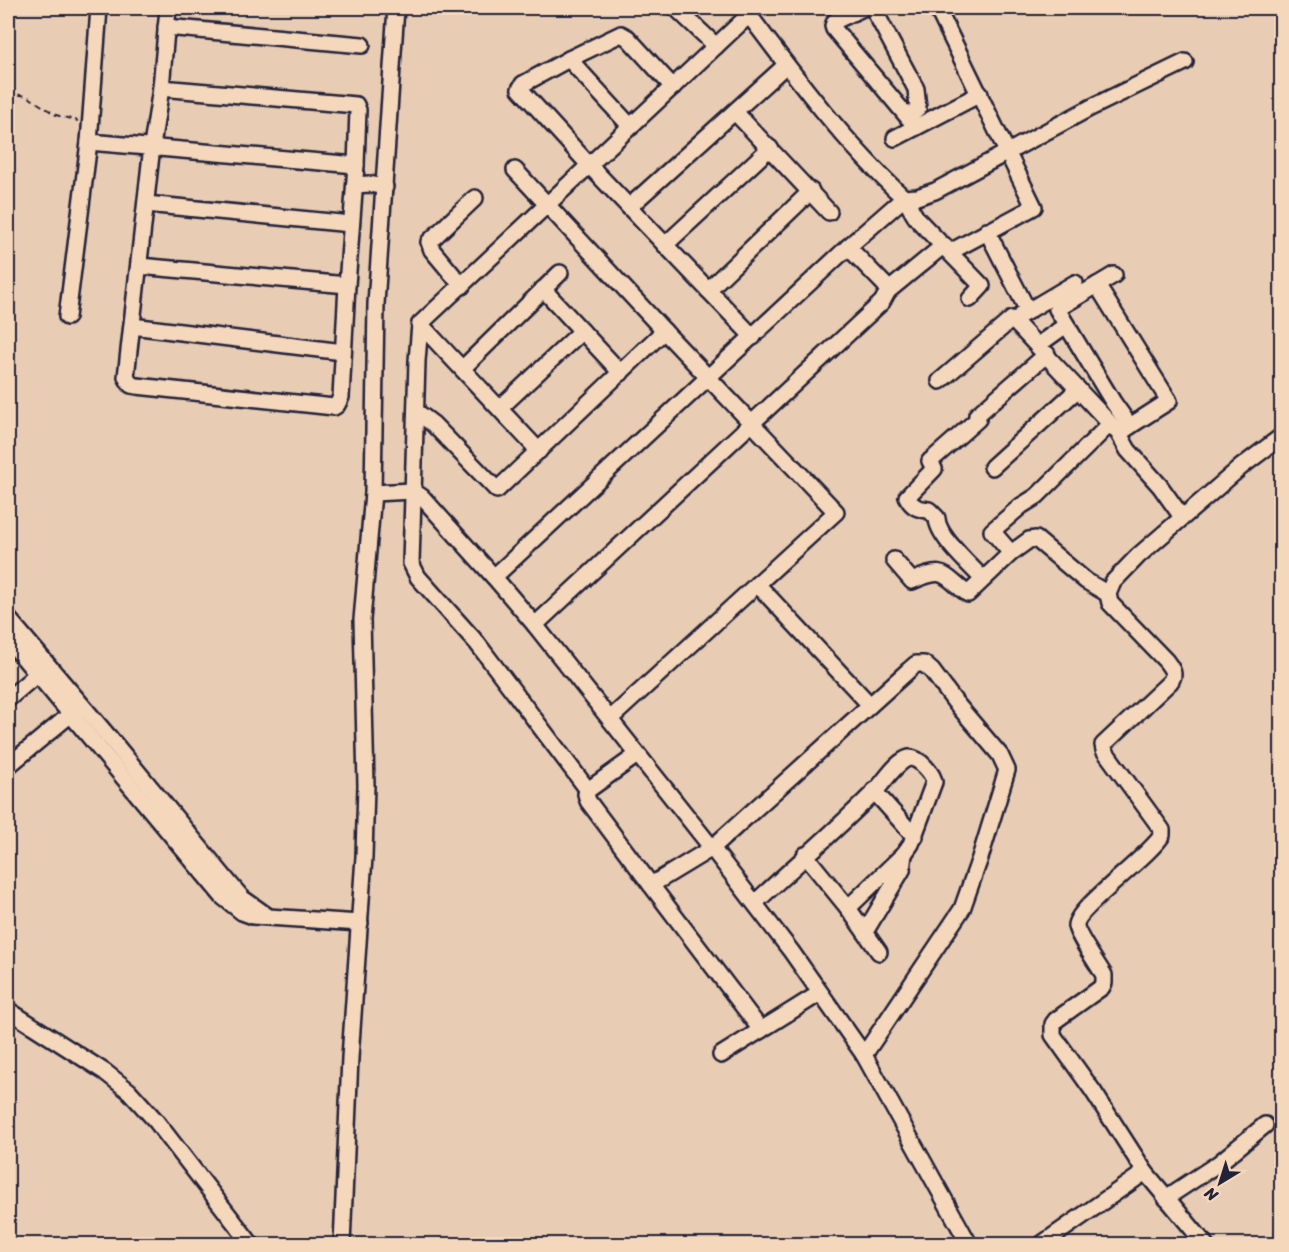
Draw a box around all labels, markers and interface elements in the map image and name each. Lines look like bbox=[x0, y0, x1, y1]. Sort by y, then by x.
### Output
north arrow bbox=[1190, 1153, 1250, 1213]
text: N bbox=[1197, 1179, 1225, 1210]

